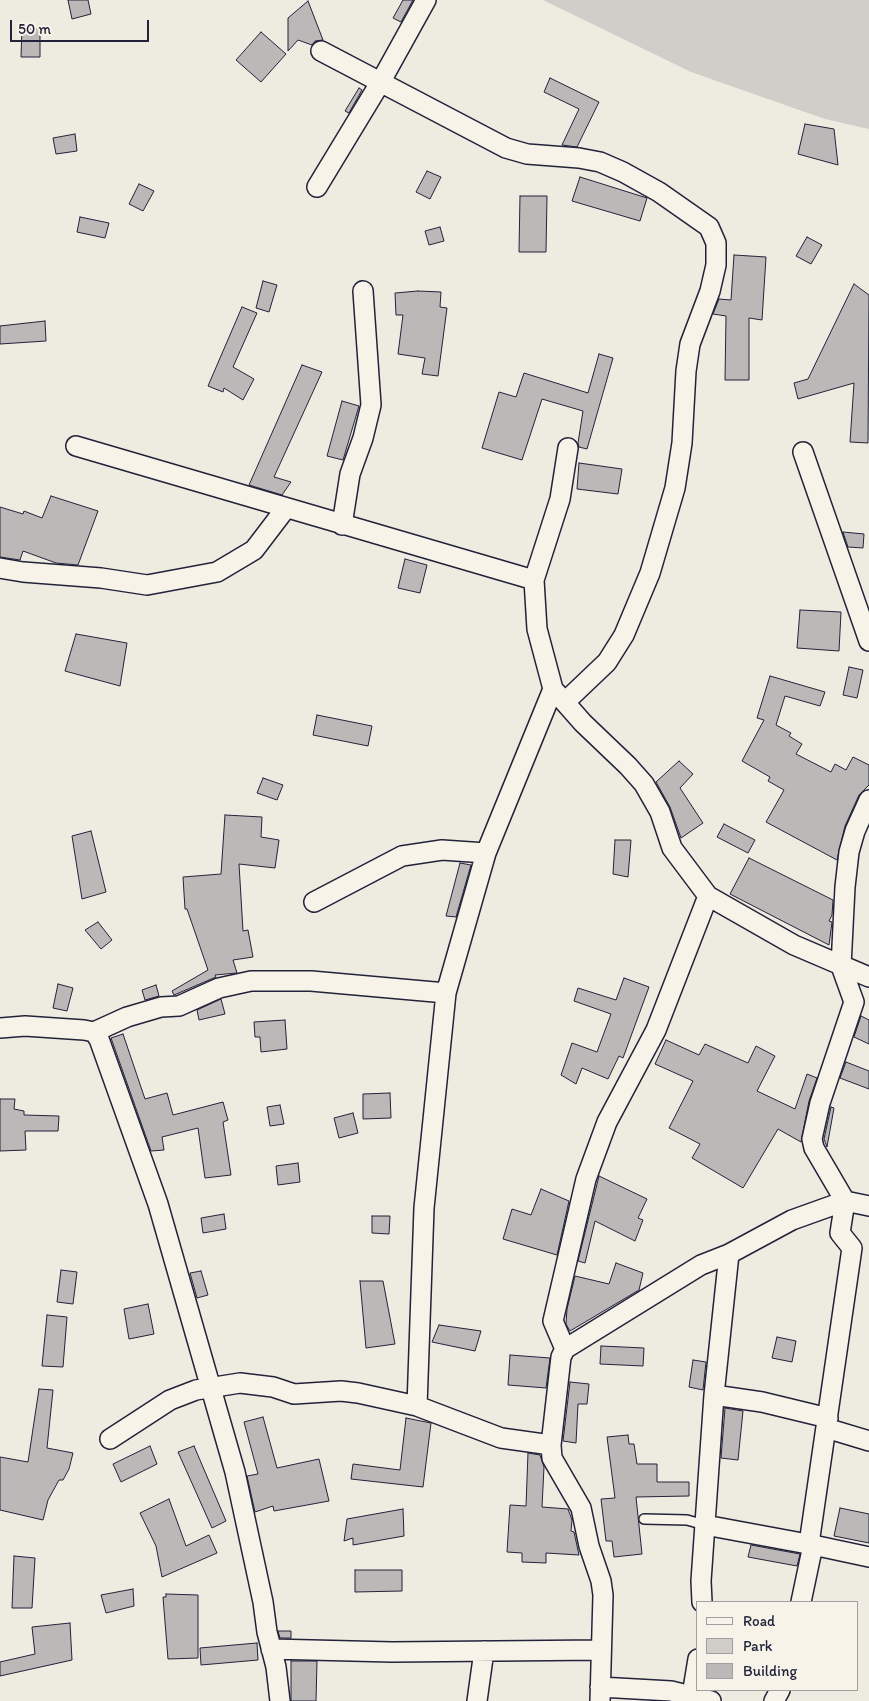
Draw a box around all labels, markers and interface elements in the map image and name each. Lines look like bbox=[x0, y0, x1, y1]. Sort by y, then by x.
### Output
scale bar bbox=[12, 10, 151, 42]
text: 50 m bbox=[18, 20, 51, 38]
legend bbox=[696, 1601, 859, 1691]
text: Road bbox=[743, 1612, 775, 1630]
text: Park bbox=[743, 1637, 773, 1655]
text: Building bbox=[743, 1662, 797, 1680]

